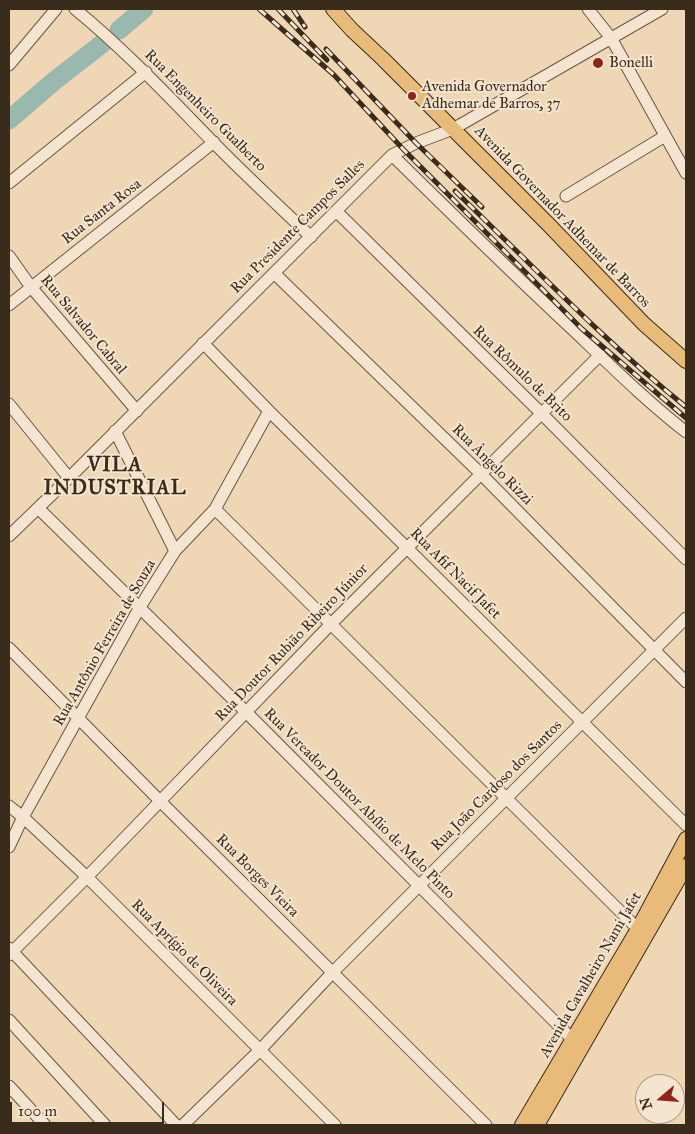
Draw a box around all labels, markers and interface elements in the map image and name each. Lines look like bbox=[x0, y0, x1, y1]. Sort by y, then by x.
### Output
street label: Rua Engenheiro Gualberto bbox=[140, 46, 270, 176]
place label: Bonelli bbox=[609, 54, 653, 72]
marker: Bonelli bbox=[591, 56, 605, 70]
place label: Avenida Governador Adhemar de Barros, 37 bbox=[422, 78, 561, 113]
marker: Avenida Governador Adhemar de Barros, 37 bbox=[406, 90, 418, 102]
street label: Avenida Governador Adhemar de Barros bbox=[470, 122, 654, 312]
street label: Rua Presidente Campos Salles bbox=[227, 156, 369, 298]
street label: Rua Santa Rosa bbox=[59, 175, 145, 249]
street label: Rua Salvador Cabral bbox=[36, 272, 130, 378]
street label: Rua Rômulo de Brito bbox=[469, 322, 575, 426]
street label: Rua Ângelo Rizzi bbox=[448, 421, 536, 509]
district label: VILA INDUSTRIAL bbox=[42, 454, 188, 501]
street label: Rua Afif Nacif Jafet bbox=[406, 525, 504, 623]
street label: Rua Antônio Ferreira de Souza bbox=[50, 557, 160, 729]
street label: Rua Doutor Rubião Ribeiro Júnior bbox=[212, 560, 372, 726]
street label: Rua Vereador Doutor Abílio de Melo Pinto bbox=[260, 705, 458, 903]
street label: Rua João Cardoso dos Santos bbox=[428, 717, 566, 855]
street label: Rua Borges Vieira bbox=[212, 831, 302, 921]
street label: Avenida Cavalheiro Nami Jafet bbox=[536, 889, 646, 1061]
street label: Rua Aprígio de Oliveira bbox=[127, 896, 241, 1010]
north arrow bbox=[635, 1074, 685, 1124]
scale bar bbox=[12, 1092, 166, 1124]
text: N bbox=[636, 1095, 656, 1112]
text: 100 m bbox=[18, 1102, 57, 1120]

